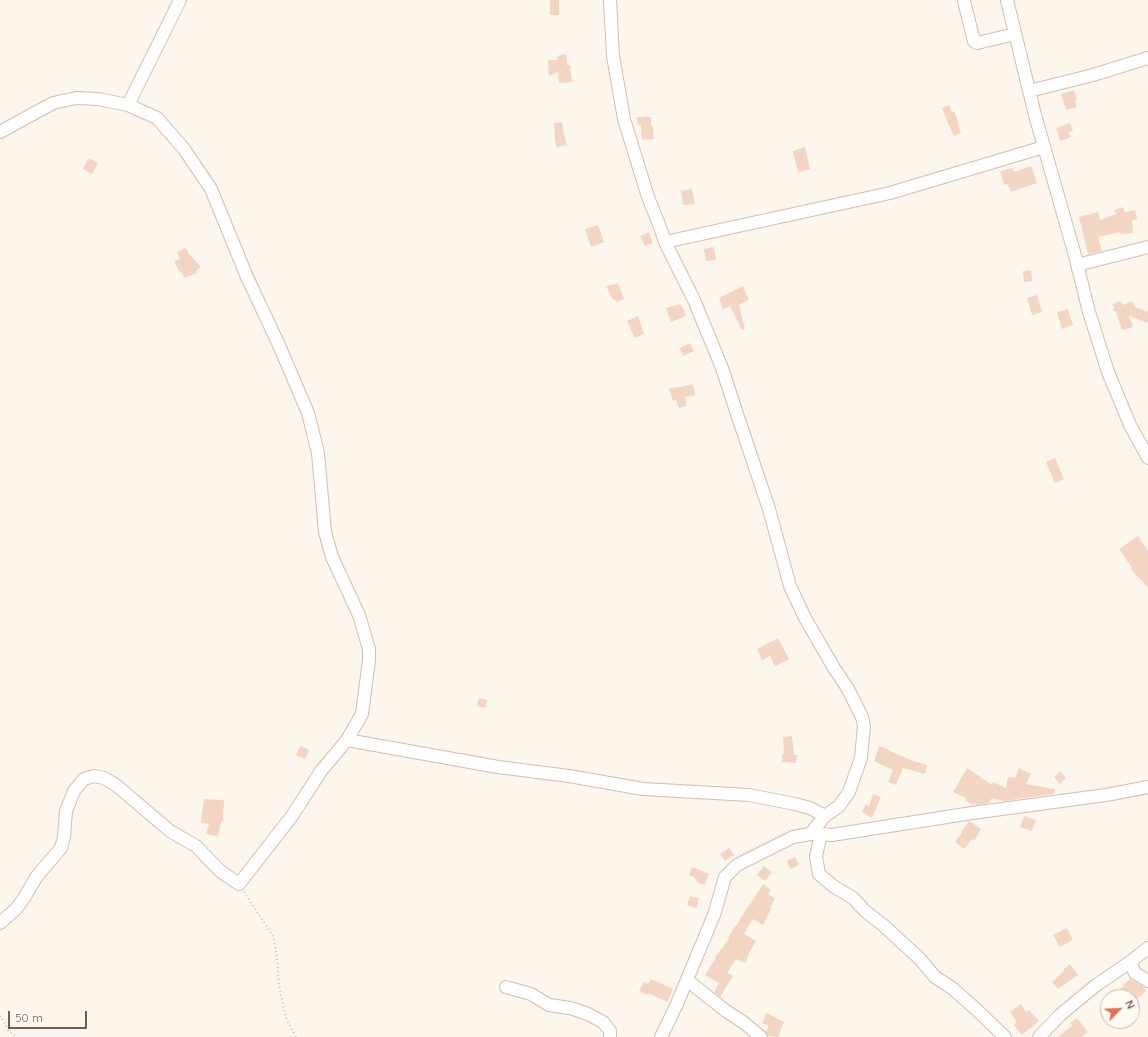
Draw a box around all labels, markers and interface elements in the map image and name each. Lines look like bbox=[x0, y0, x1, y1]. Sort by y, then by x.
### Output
north arrow bbox=[1100, 989, 1140, 1029]
text: N bbox=[1122, 998, 1138, 1011]
scale bar bbox=[10, 1003, 89, 1029]
text: 50 m bbox=[15, 1010, 43, 1025]

